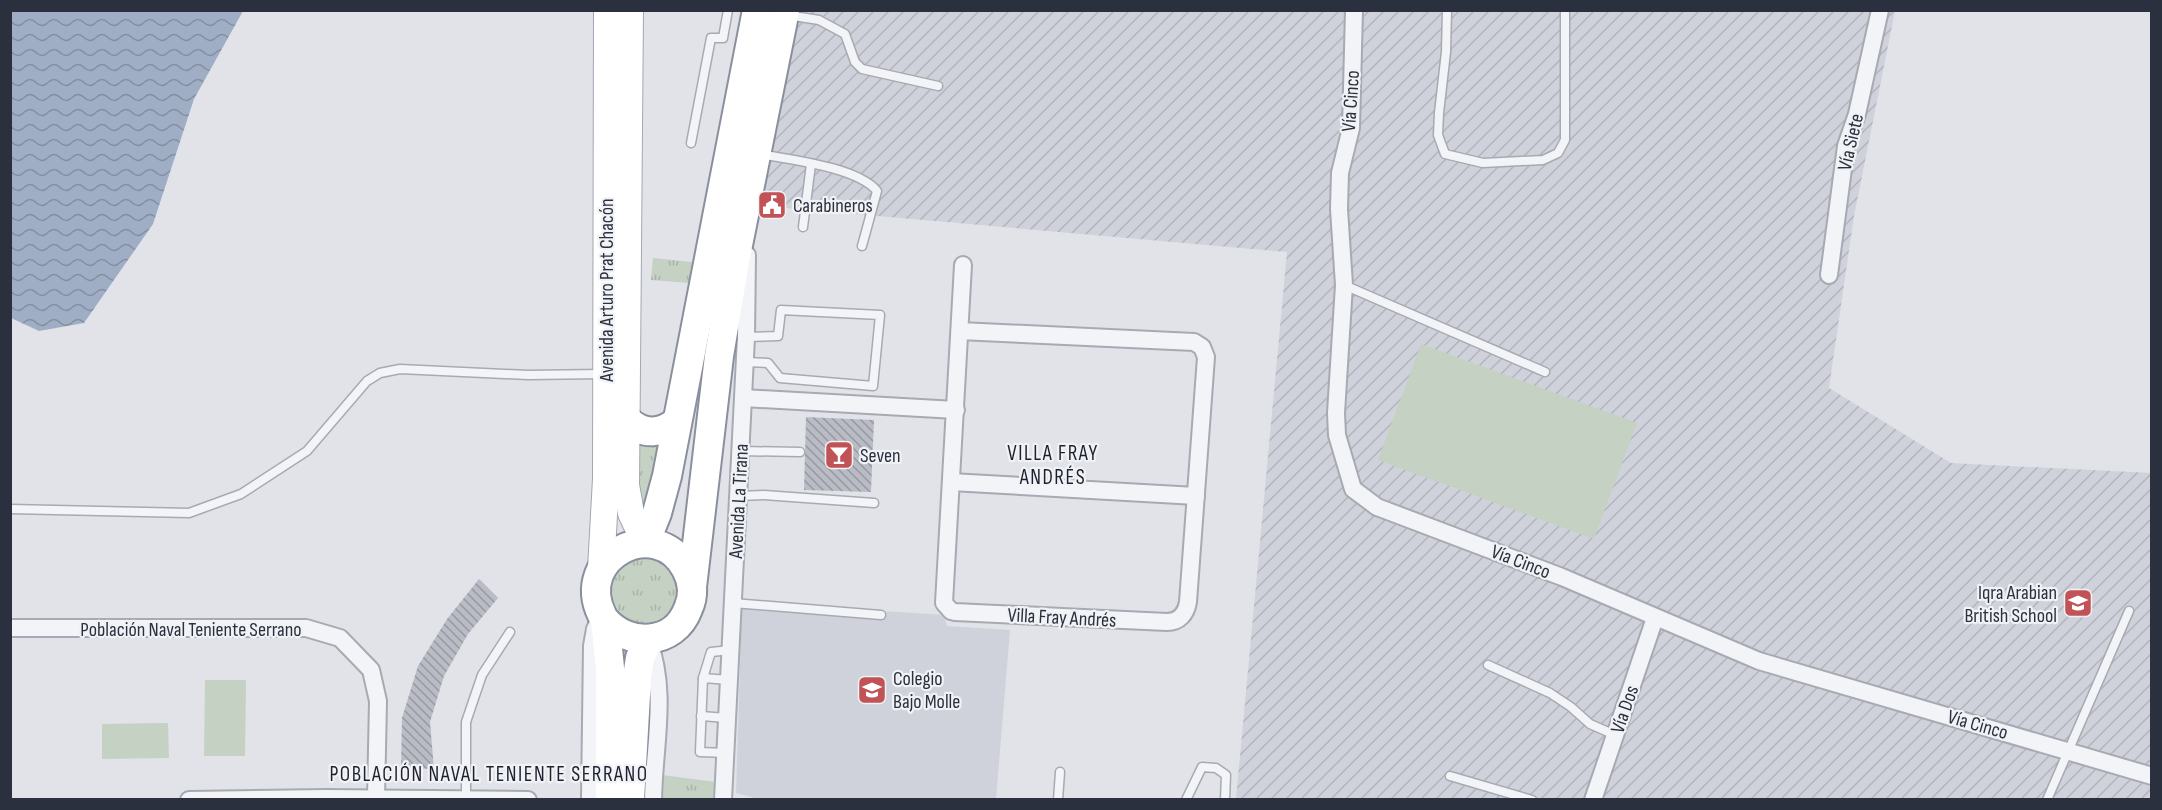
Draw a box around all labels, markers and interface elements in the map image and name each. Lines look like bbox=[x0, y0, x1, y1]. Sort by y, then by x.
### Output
street label: Vía Cinco bbox=[1337, 69, 1365, 133]
street label: Vía Siete bbox=[1833, 111, 1869, 173]
public building icon: Carabineros bbox=[756, 189, 788, 221]
place label: Carabineros bbox=[793, 194, 873, 218]
street label: Avenida Arturo Prat Chacón bbox=[595, 198, 619, 383]
bar icon: Seven bbox=[823, 439, 855, 471]
district label: VILLA FRAY ANDRÉS bbox=[1007, 441, 1099, 490]
street label: Avenida La Tirana bbox=[724, 443, 754, 560]
place label: Seven bbox=[860, 444, 901, 468]
street label: Vía Cinco bbox=[1487, 540, 1554, 584]
place label: Iqra Arabian British School bbox=[1964, 581, 2057, 628]
school or university icon: Iqra Arabian British School bbox=[2062, 587, 2094, 619]
street label: Villa Fray Andrés bbox=[1007, 603, 1117, 633]
street label: Población Naval Teniente Serrano bbox=[80, 618, 302, 642]
place label: Colegio Bajo Molle bbox=[893, 667, 960, 714]
school or university icon: Colegio Bajo Molle bbox=[856, 674, 888, 706]
street label: Vía Dos bbox=[1606, 682, 1644, 736]
street label: Vía Cinco bbox=[1945, 705, 2011, 745]
district label: POBLACIÓN NAVAL TENIENTE SERRANO bbox=[329, 762, 649, 787]

